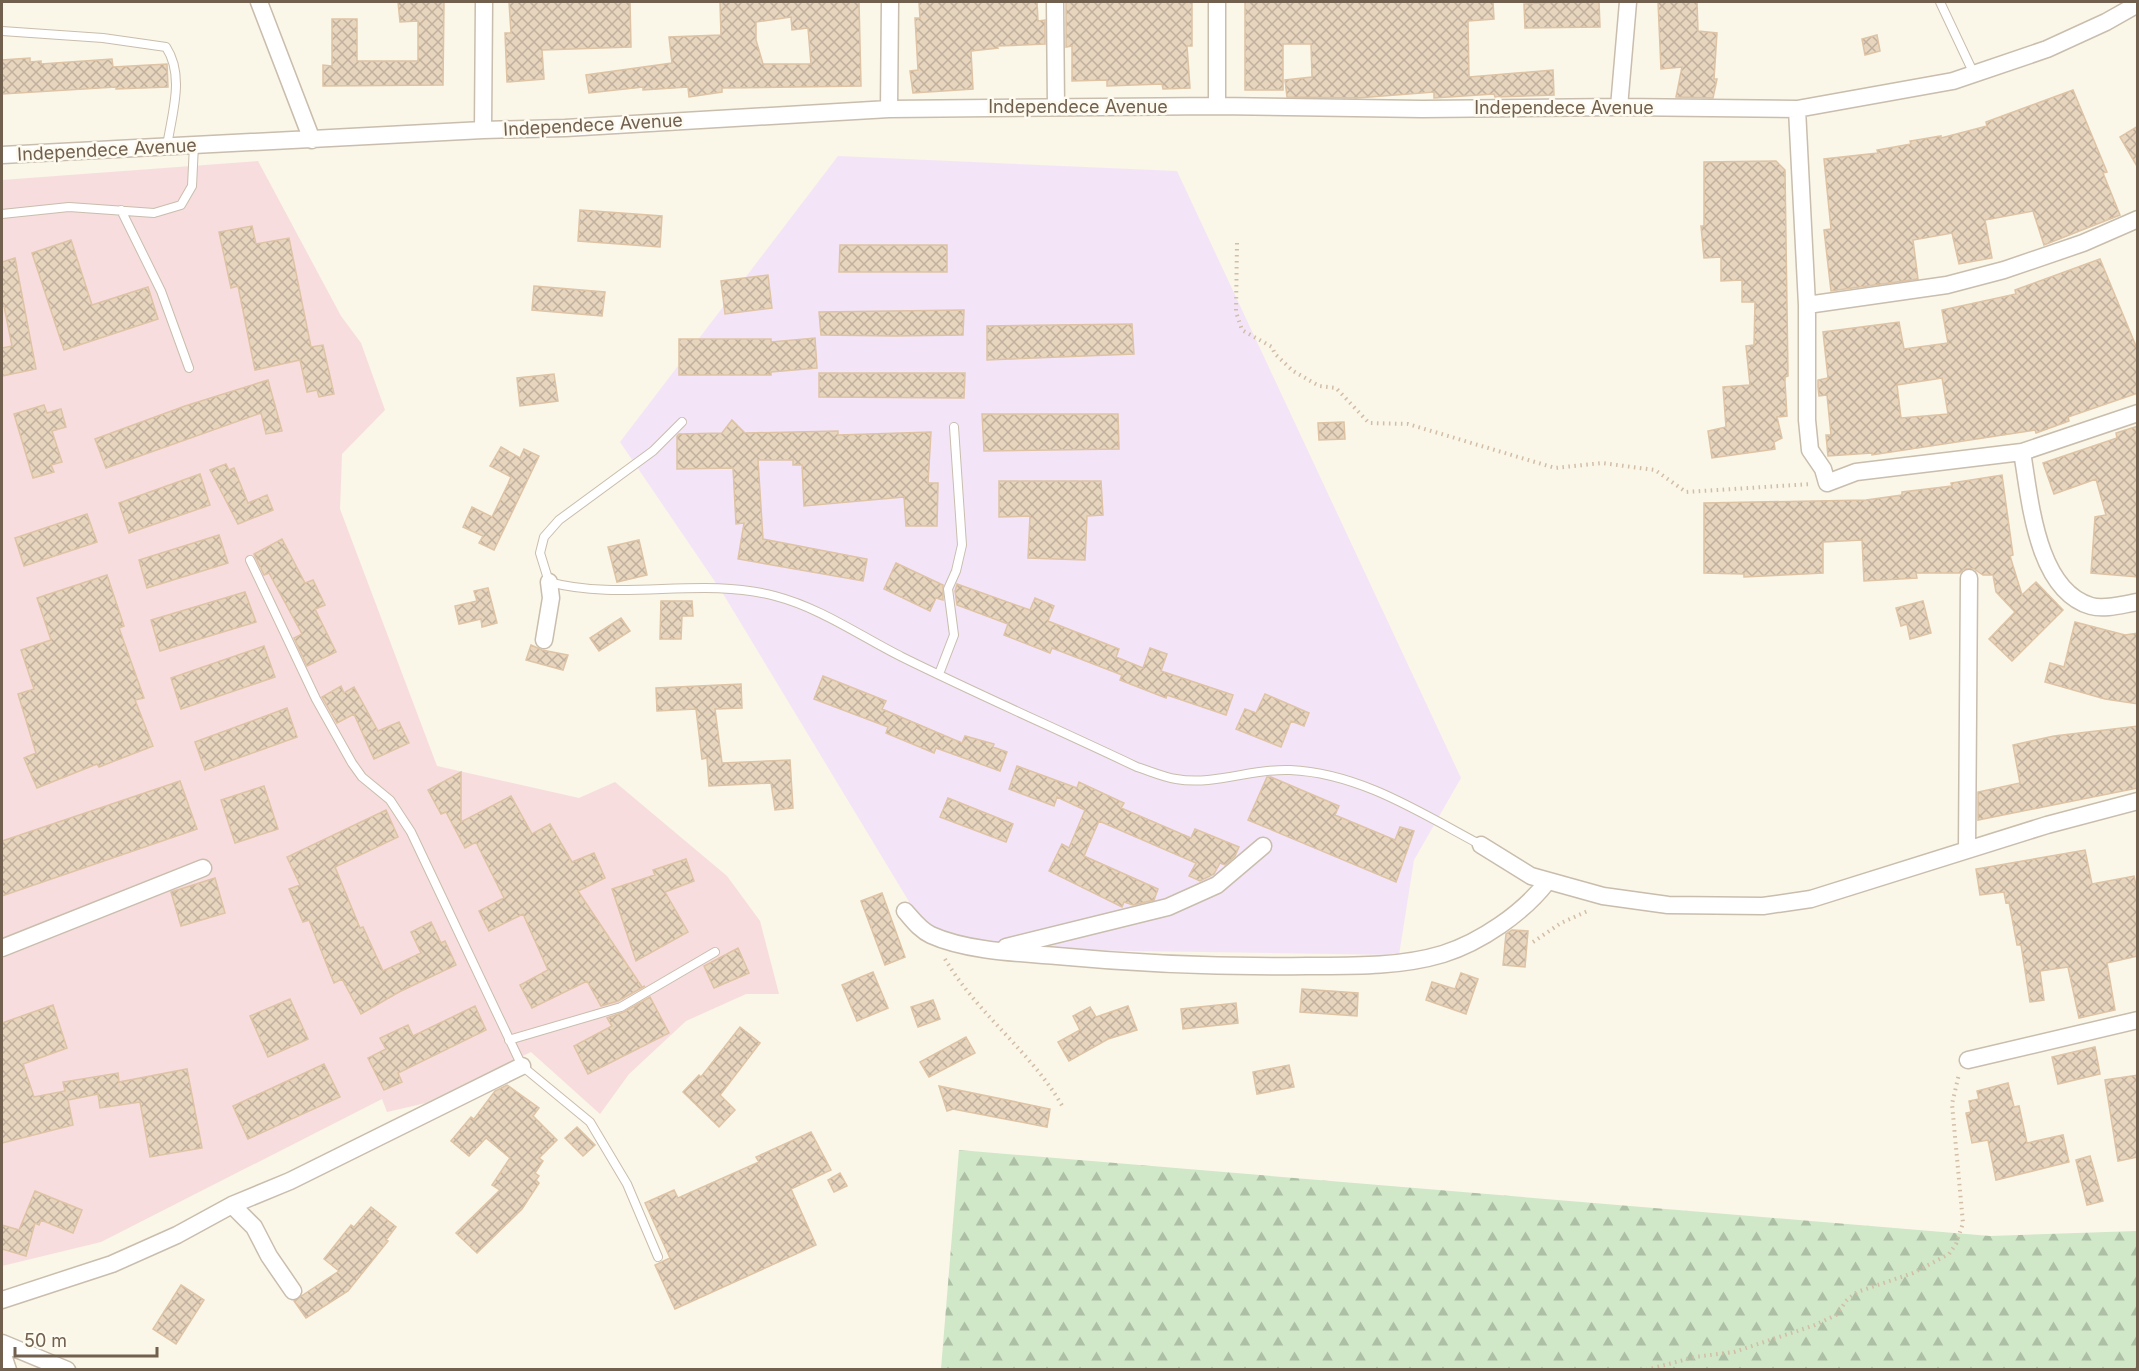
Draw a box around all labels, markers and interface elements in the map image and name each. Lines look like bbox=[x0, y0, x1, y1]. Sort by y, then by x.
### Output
street label: Independece Avenue bbox=[988, 96, 1168, 117]
street label: Independece Avenue bbox=[1474, 97, 1654, 118]
street label: Independece Avenue bbox=[503, 109, 683, 140]
street label: Independece Avenue bbox=[17, 134, 197, 165]
scale bar bbox=[15, 1320, 158, 1358]
text: 50 m bbox=[24, 1330, 67, 1351]

